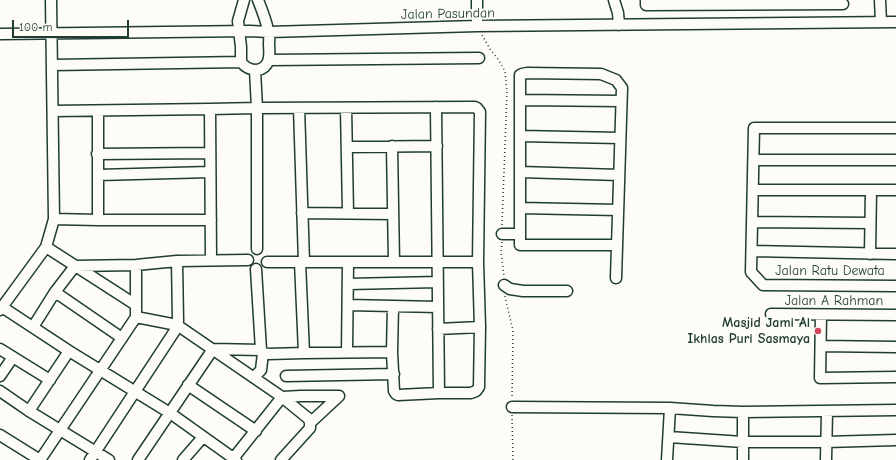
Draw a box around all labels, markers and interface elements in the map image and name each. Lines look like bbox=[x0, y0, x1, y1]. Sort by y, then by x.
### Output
street label: Jalan Pasundan bbox=[401, 5, 495, 23]
scale bar bbox=[14, 12, 131, 38]
text: 100 m bbox=[19, 20, 52, 34]
street label: Jalan Ratu Dewata bbox=[775, 263, 885, 279]
street label: Jalan A Rahman bbox=[785, 293, 883, 309]
place label: Masjid Jami Al Ikhlas Puri Sasmaya bbox=[688, 315, 810, 348]
marker: Masjid Jami Al Ikhlas Puri Sasmaya bbox=[813, 326, 823, 336]

